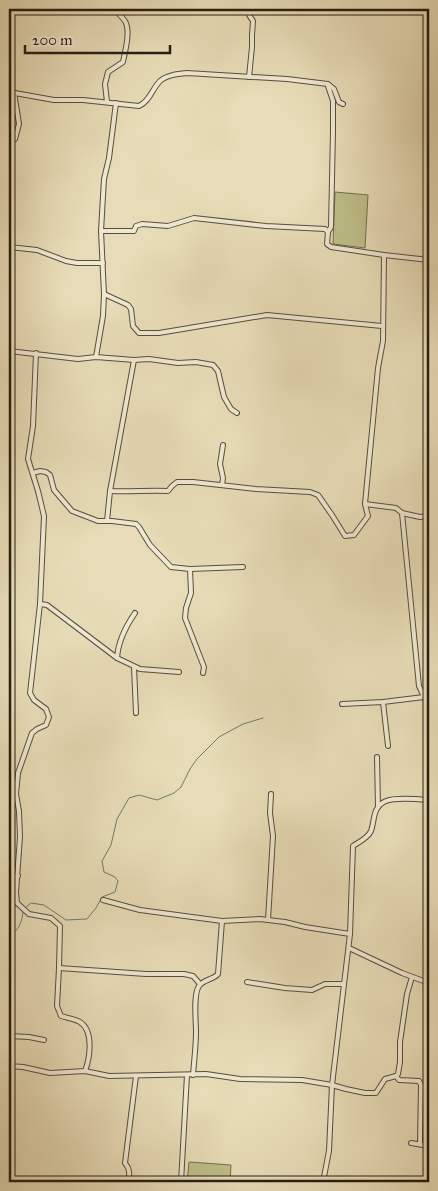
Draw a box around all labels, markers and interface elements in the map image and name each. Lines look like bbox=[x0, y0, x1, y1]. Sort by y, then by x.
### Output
scale bar bbox=[25, 22, 170, 54]
text: 200 m bbox=[32, 31, 73, 49]

